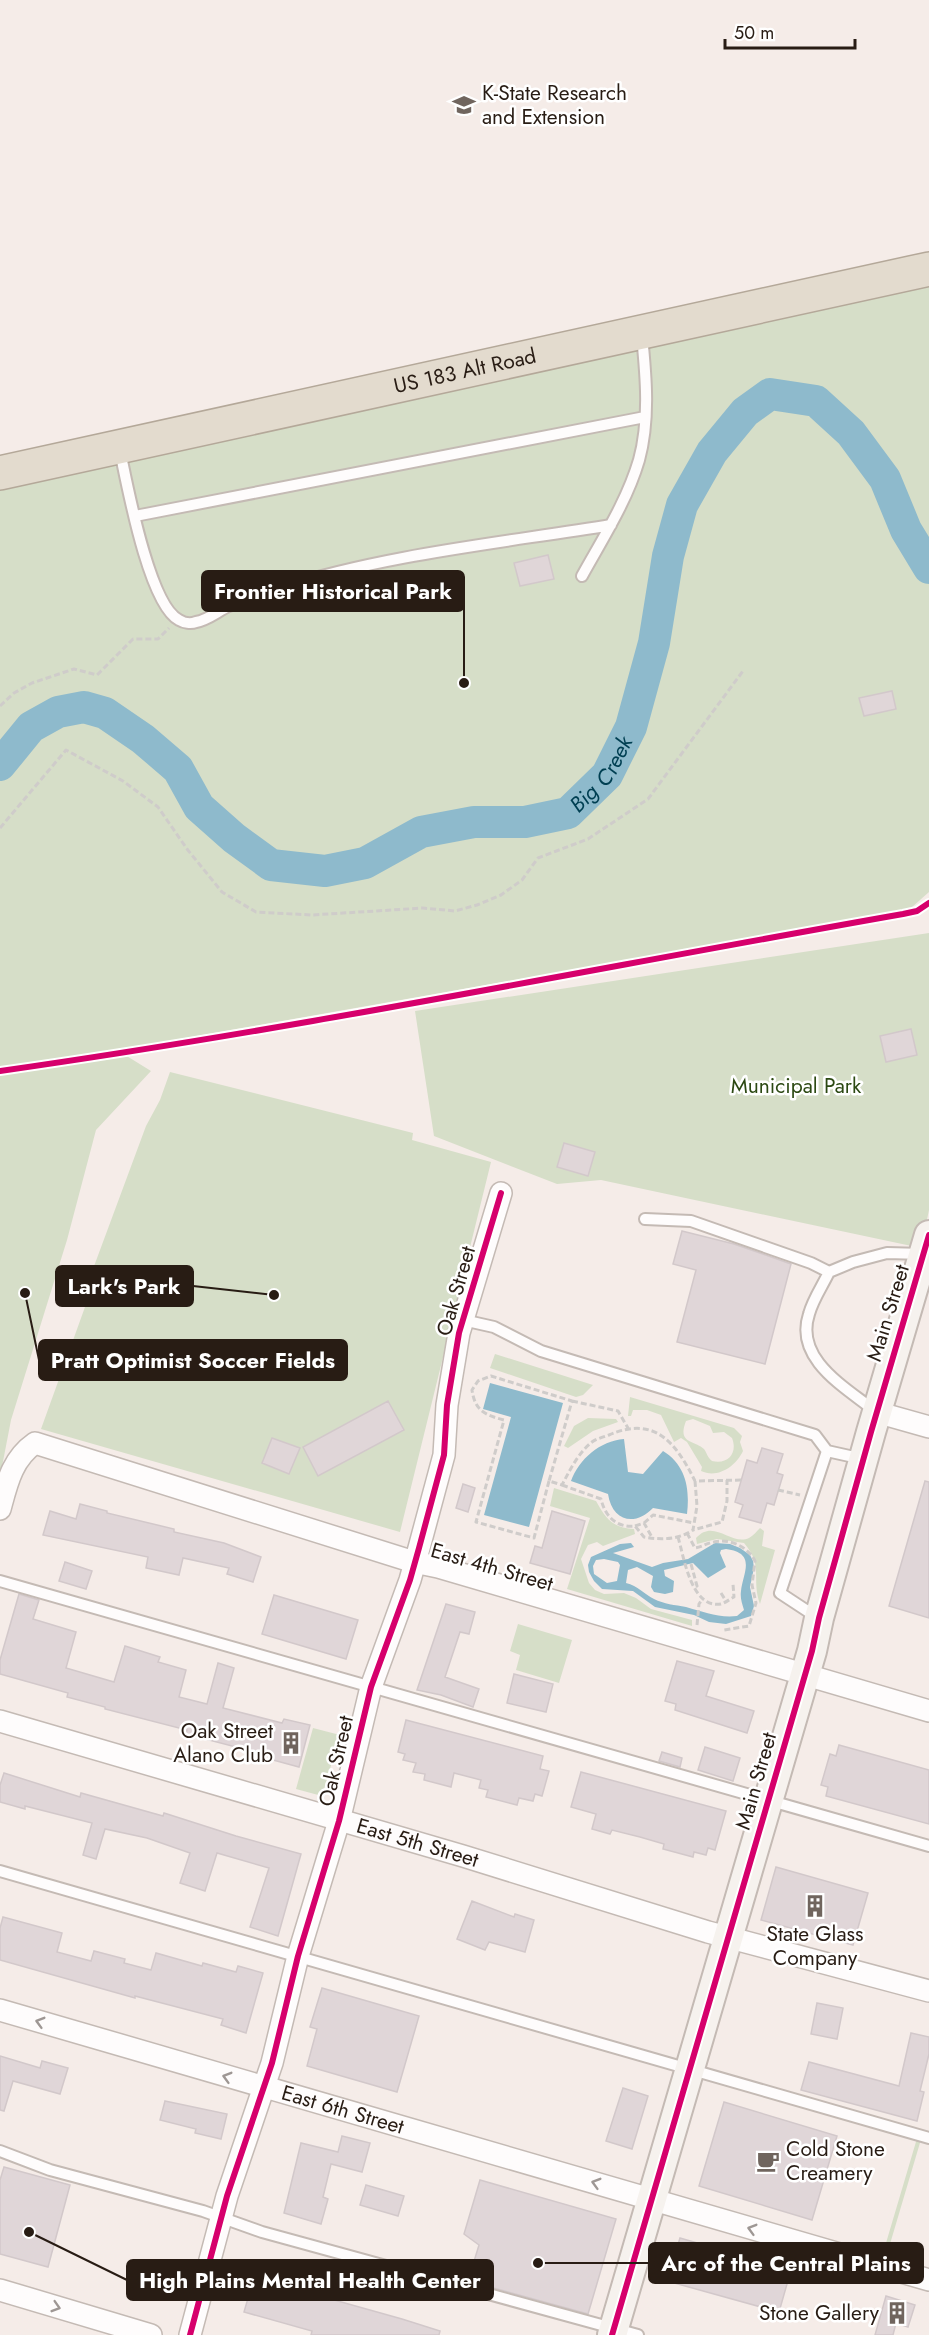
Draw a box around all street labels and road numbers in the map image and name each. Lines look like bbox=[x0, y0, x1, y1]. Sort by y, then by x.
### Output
street label: US 183 Alt Road bbox=[391, 341, 539, 401]
street label: Oak Street bbox=[429, 1242, 483, 1340]
street label: Main Street bbox=[859, 1261, 917, 1365]
street label: East 4th Street bbox=[427, 1535, 557, 1599]
street label: Oak Street bbox=[311, 1713, 361, 1809]
street label: Main Street bbox=[728, 1729, 784, 1833]
street label: East 5th Street bbox=[353, 1811, 482, 1875]
street label: East 6th Street bbox=[278, 2078, 408, 2142]

